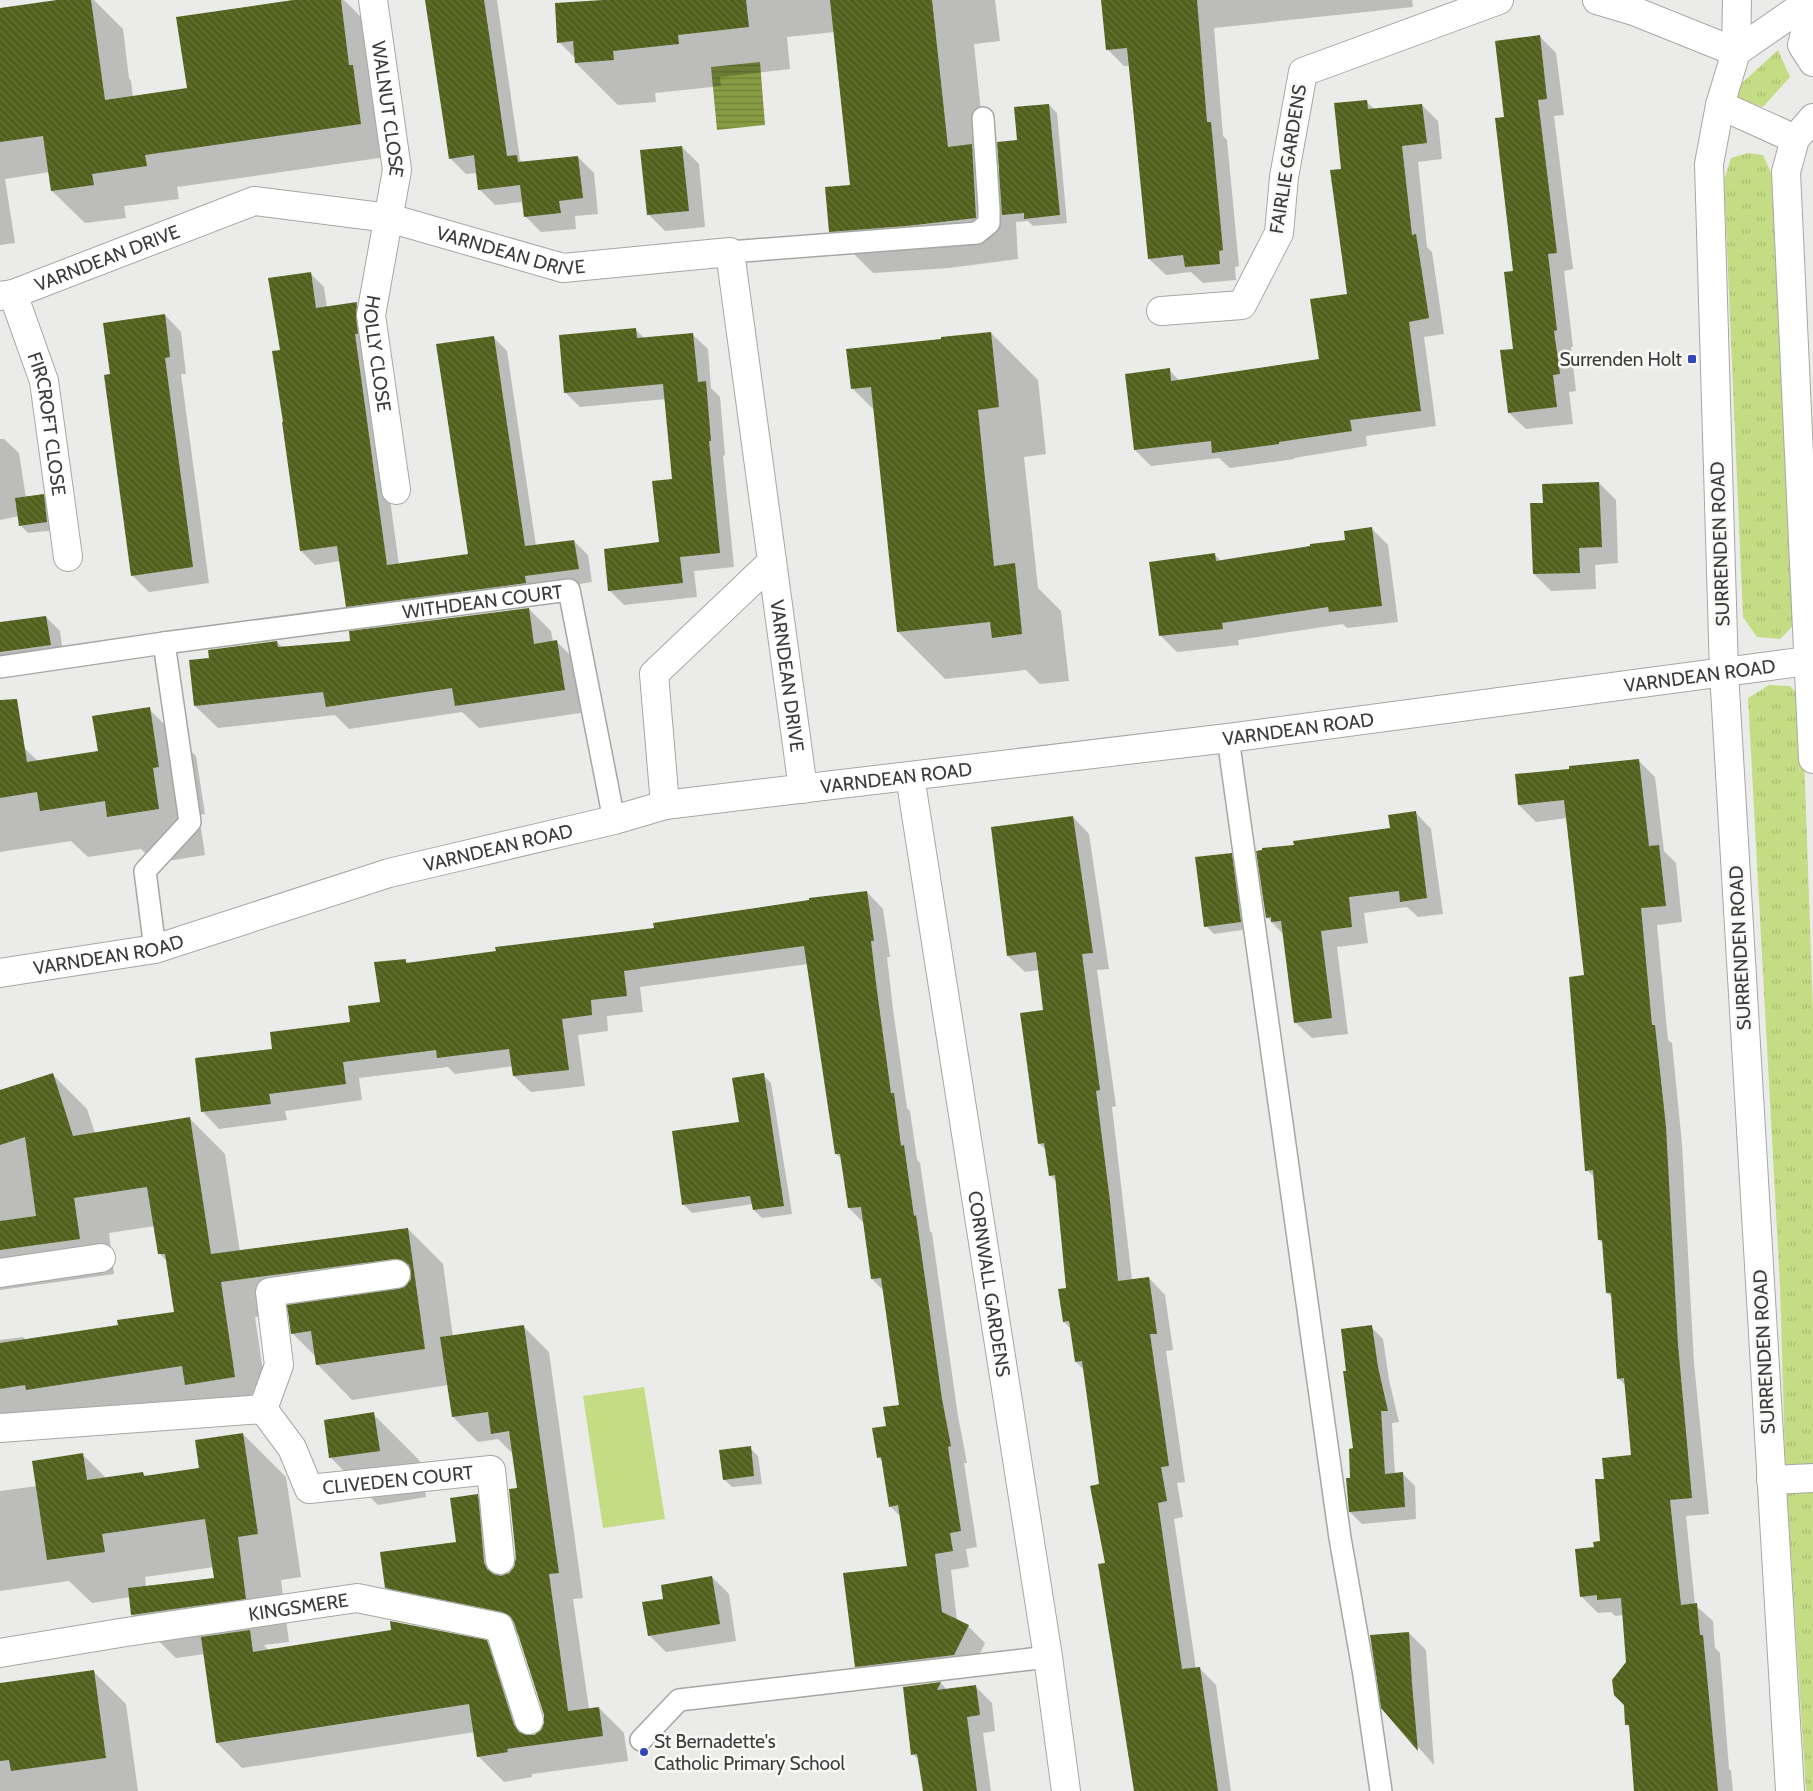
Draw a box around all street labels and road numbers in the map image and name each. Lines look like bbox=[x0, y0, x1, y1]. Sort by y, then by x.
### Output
street label: WALNUT CLOSE bbox=[367, 39, 409, 179]
street label: FAIRLIE GARDENS bbox=[1265, 83, 1311, 235]
street label: VARNDEAN DRIVE bbox=[31, 219, 183, 296]
street label: VARNDEAN DRIVE bbox=[434, 221, 586, 279]
street label: HOLLY CLOSE bbox=[359, 294, 396, 413]
street label: FIRCROFT CLOSE bbox=[23, 349, 71, 497]
street label: SURRENDEN ROAD bbox=[1706, 461, 1734, 627]
street label: WITHDEAN COURT bbox=[401, 579, 564, 623]
street label: VARNDEAN DRIVE bbox=[766, 598, 809, 753]
street label: VARNDEAN ROAD bbox=[1623, 654, 1777, 697]
street label: VARNDEAN ROAD bbox=[1221, 707, 1375, 750]
street label: VARNDEAN ROAD bbox=[819, 757, 973, 798]
street label: VARNDEAN ROAD bbox=[421, 819, 575, 876]
street label: SURRENDEN ROAD bbox=[1724, 865, 1756, 1031]
street label: VARNDEAN ROAD bbox=[32, 929, 187, 979]
street label: CORNWALL GARDENS bbox=[964, 1189, 1015, 1379]
street label: SURRENDEN ROAD bbox=[1748, 1269, 1780, 1435]
street label: CLIVEDEN COURT bbox=[321, 1460, 474, 1499]
street label: KINGSMERE bbox=[247, 1588, 350, 1625]

